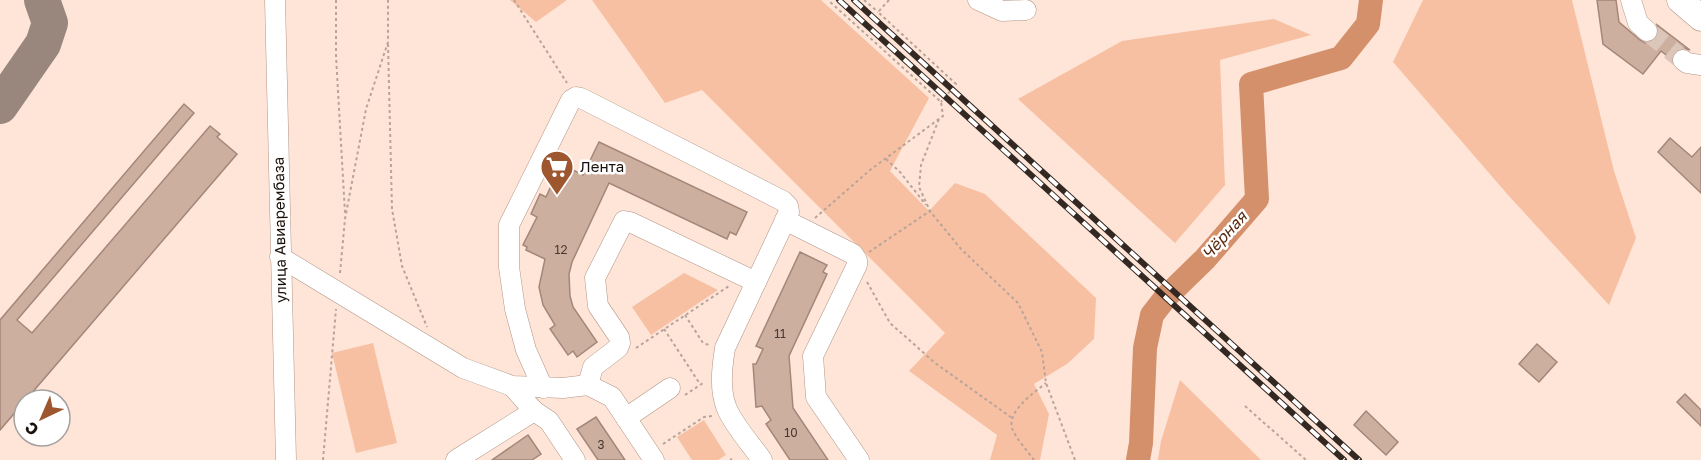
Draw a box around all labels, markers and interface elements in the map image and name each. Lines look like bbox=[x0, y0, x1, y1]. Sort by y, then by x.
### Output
supermarket icon: Лента bbox=[539, 149, 575, 196]
street label: улица Авиарембаза bbox=[269, 157, 289, 303]
place label: Лента bbox=[580, 157, 624, 175]
water label: Чёрная bbox=[1197, 206, 1251, 263]
house number: 12 bbox=[555, 242, 567, 257]
house number: 11 bbox=[774, 326, 786, 341]
north arrow bbox=[12, 388, 72, 448]
text: С bbox=[21, 418, 43, 440]
house number: 10 bbox=[784, 425, 798, 440]
house number: 3 bbox=[597, 437, 605, 452]

